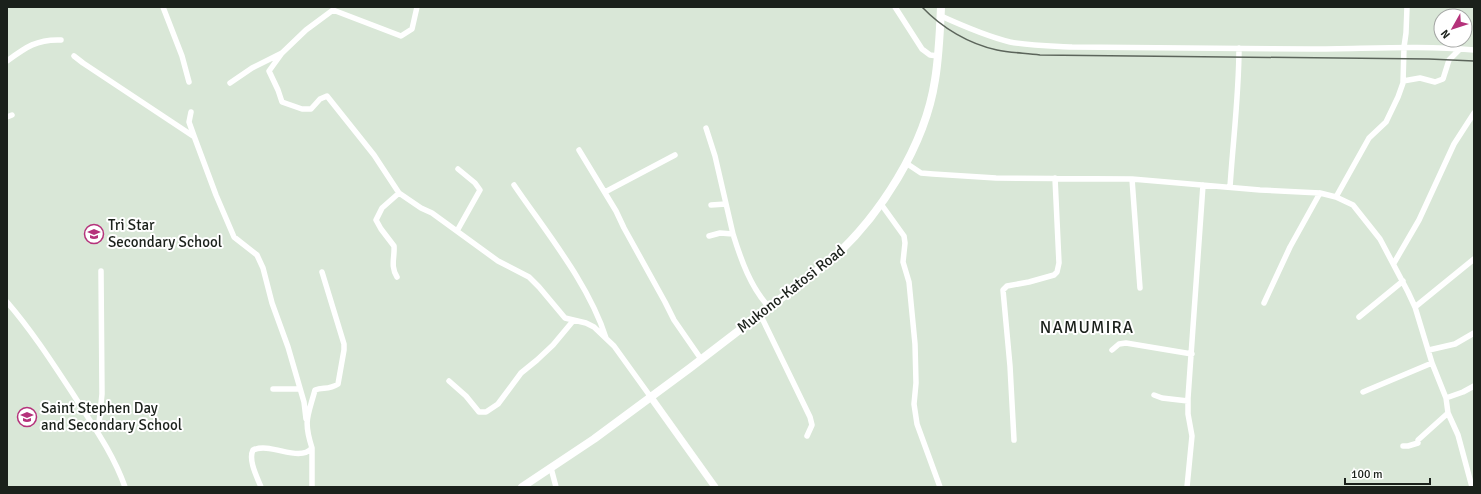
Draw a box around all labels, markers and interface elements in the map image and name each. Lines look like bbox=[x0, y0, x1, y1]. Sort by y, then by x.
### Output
north arrow bbox=[1433, 8, 1473, 48]
text: N bbox=[1438, 27, 1453, 41]
place label: Tri Star Secondary School bbox=[108, 216, 222, 251]
school or university icon: Tri Star Secondary School bbox=[83, 223, 105, 245]
street label: Mukono-Katosi Road bbox=[733, 241, 849, 337]
district label: NAMUMIRA bbox=[1040, 317, 1134, 338]
place label: Saint Stephen Day and Secondary School bbox=[41, 399, 182, 434]
school or university icon: Saint Stephen Day and Secondary School bbox=[16, 406, 38, 428]
scale bar bbox=[1345, 460, 1430, 486]
text: 100 m bbox=[1351, 467, 1383, 482]

